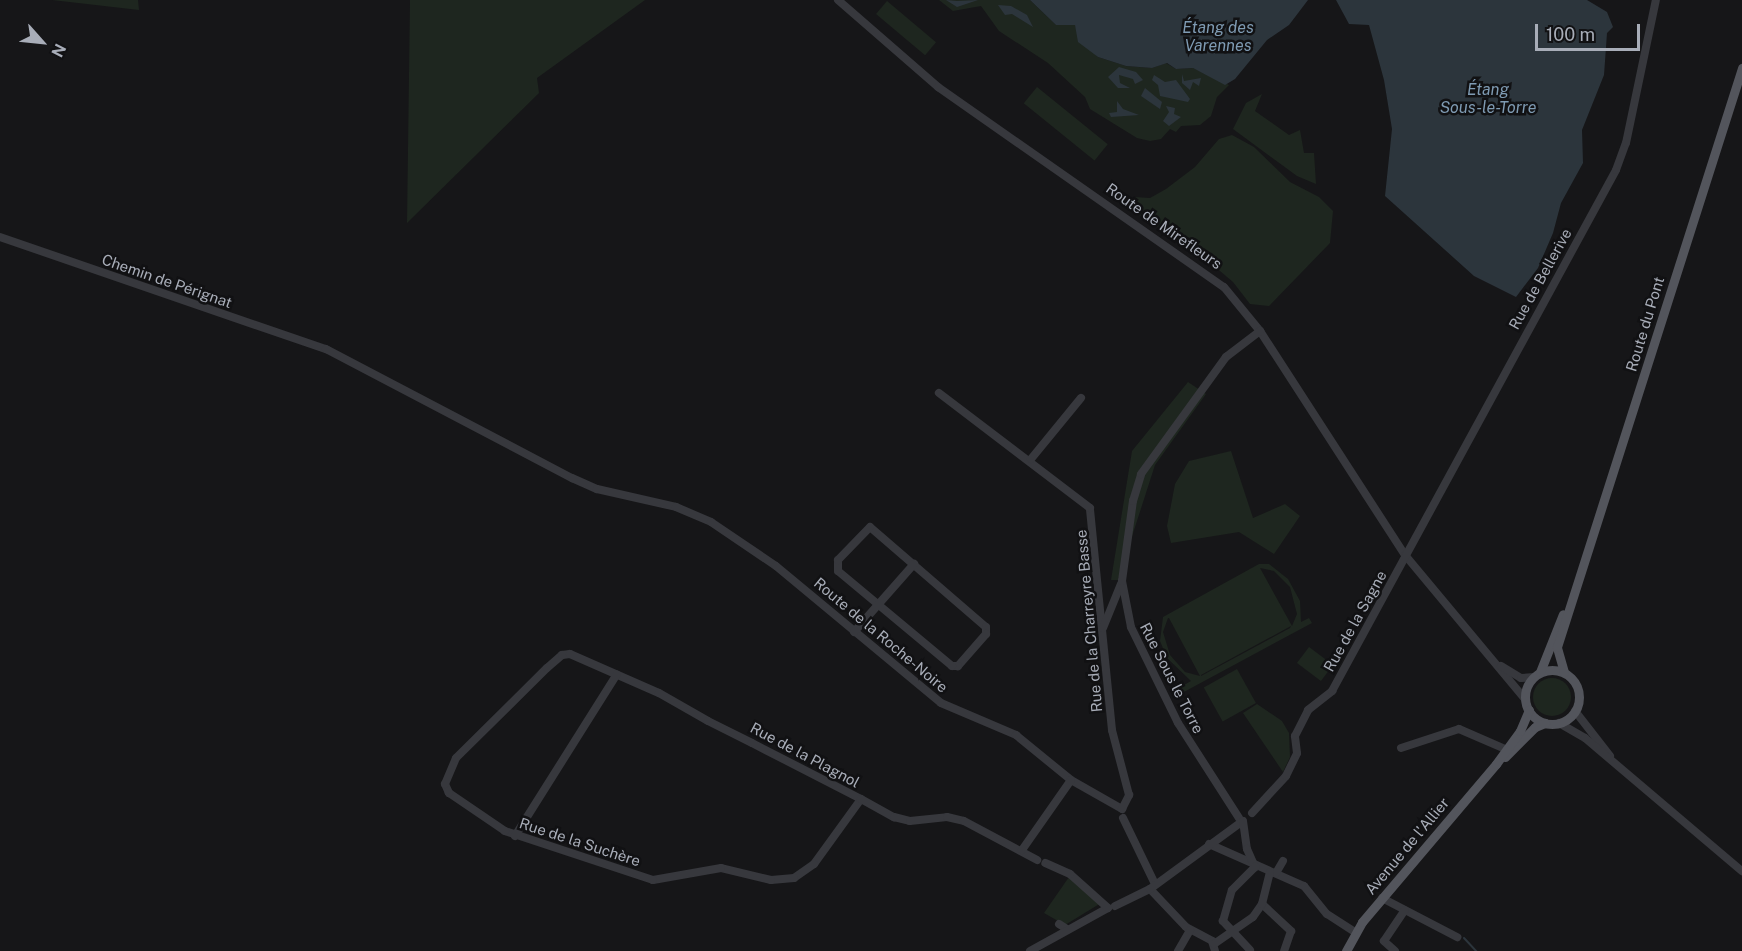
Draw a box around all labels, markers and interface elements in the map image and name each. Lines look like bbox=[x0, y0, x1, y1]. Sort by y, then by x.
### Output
north arrow bbox=[12, 12, 72, 72]
scale bar bbox=[1538, 12, 1643, 50]
water label: Étang des Varennes bbox=[1182, 18, 1254, 56]
text: 100 m bbox=[1546, 24, 1595, 45]
text: N bbox=[47, 41, 70, 60]
water label: Étang Sous-le-Torre bbox=[1440, 80, 1536, 118]
street label: Route de Mirefleurs bbox=[1102, 179, 1226, 273]
street label: Rue de Bellerive bbox=[1505, 225, 1575, 333]
street label: Chemin de Pérignat bbox=[99, 250, 235, 312]
street label: Route du Pont bbox=[1622, 274, 1668, 374]
street label: Rue de la Charreyre Basse bbox=[1072, 529, 1106, 713]
street label: Rue de la Sagne bbox=[1320, 567, 1390, 675]
street label: Route de la Roche-Noire bbox=[810, 574, 952, 696]
street label: Rue Sous le Torre bbox=[1136, 620, 1208, 736]
street label: Rue de la Plagnol bbox=[747, 718, 863, 792]
street label: Avenue de l'Allier bbox=[1361, 794, 1453, 898]
street label: Rue de la Suchère bbox=[517, 814, 643, 870]

